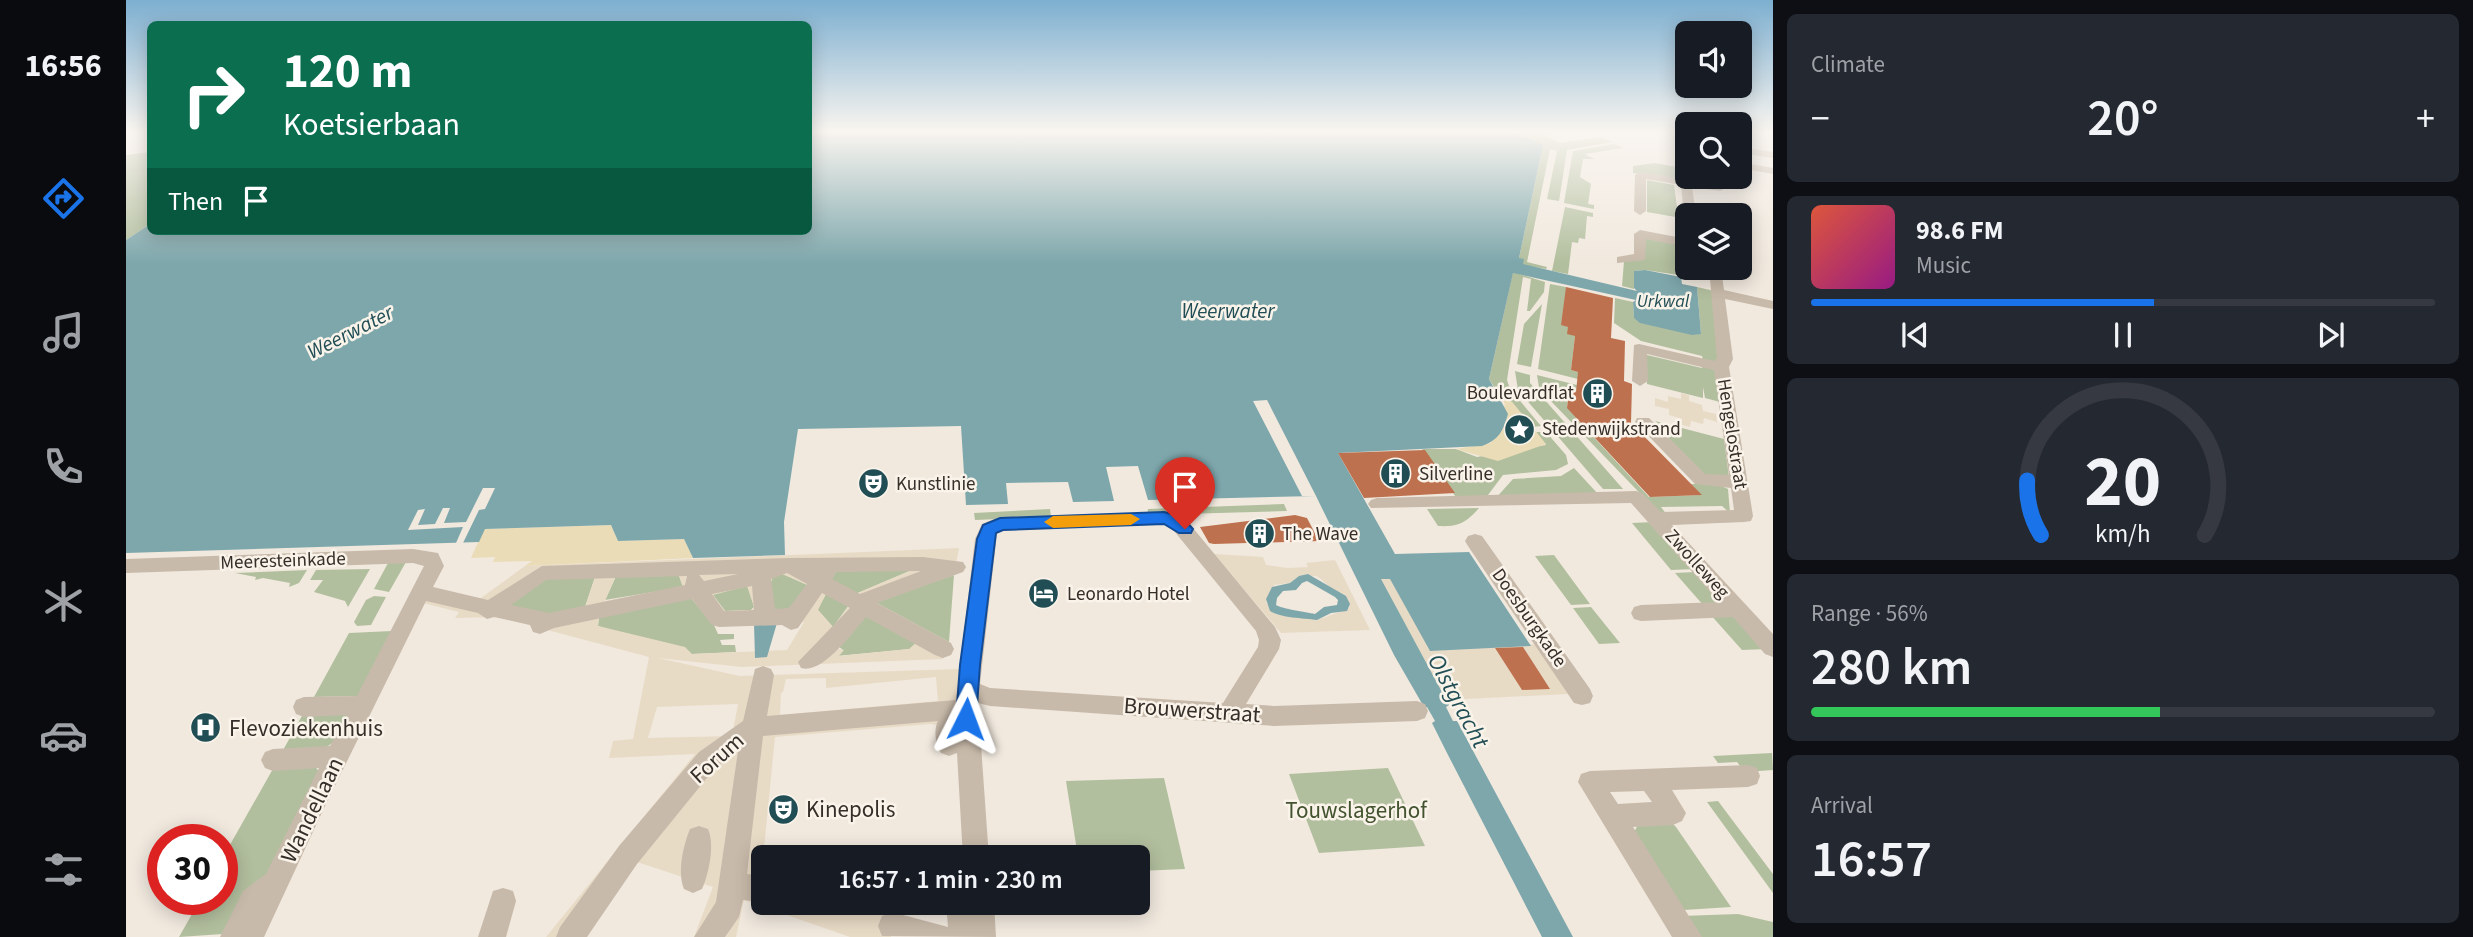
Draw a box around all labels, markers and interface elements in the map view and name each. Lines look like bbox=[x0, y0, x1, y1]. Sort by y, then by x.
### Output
map controls bbox=[1675, 21, 1752, 280]
button: sound bbox=[1675, 21, 1752, 98]
text: 120 m bbox=[283, 37, 412, 107]
text: 16:56 bbox=[24, 43, 102, 89]
text: Climate bbox=[1811, 48, 1885, 81]
icon: right bbox=[168, 49, 259, 140]
text: 20° bbox=[2087, 82, 2159, 156]
text: − bbox=[1811, 92, 1830, 146]
text: + bbox=[2416, 92, 2435, 146]
text: Koetsierbaan bbox=[283, 102, 460, 148]
button: search bbox=[1675, 112, 1752, 189]
icon: directions bbox=[39, 174, 88, 223]
icon: arrive bbox=[237, 182, 275, 220]
text: Then bbox=[168, 183, 223, 220]
button: layers bbox=[1675, 203, 1752, 280]
text: 98.6 FM bbox=[1916, 212, 2004, 249]
text: Music bbox=[1916, 249, 1971, 282]
water label: Urkwal bbox=[1637, 289, 1690, 314]
water label: Weerwater bbox=[1181, 296, 1275, 326]
water label: Weerwater bbox=[302, 297, 399, 366]
icon: music bbox=[39, 308, 88, 357]
icon: previous bbox=[1896, 316, 1934, 354]
icon: pause bbox=[2104, 316, 2142, 354]
icon: next bbox=[2312, 316, 2350, 354]
building icon: Boulevardflat bbox=[1580, 376, 1614, 410]
street label: Hengelostraat bbox=[1710, 377, 1754, 492]
place label: Boulevardflat bbox=[1467, 380, 1575, 407]
place icon: Stedenwijkstrand bbox=[1502, 412, 1536, 446]
place label: Stedenwijkstrand bbox=[1542, 416, 1681, 443]
text: 20 bbox=[2085, 430, 2161, 534]
icon: phone bbox=[39, 442, 88, 491]
pin bbox=[1155, 457, 1215, 529]
building icon: Silverline bbox=[1379, 457, 1413, 491]
place label: Silverline bbox=[1419, 461, 1493, 488]
theatre icon: Kunstlinie bbox=[856, 467, 890, 501]
icon: arrive bbox=[1166, 468, 1204, 506]
place label: Kunstlinie bbox=[896, 471, 975, 498]
text: km/h bbox=[2095, 515, 2151, 551]
building icon: The Wave bbox=[1242, 517, 1276, 551]
place label: The Wave bbox=[1282, 521, 1358, 548]
street label: Zwolleweg bbox=[1658, 523, 1736, 605]
street label: Meeresteinkade bbox=[220, 545, 346, 577]
street label: Doesburgkade bbox=[1485, 563, 1573, 673]
icon: climate bbox=[39, 577, 88, 626]
hotel icon: Leonardo Hotel bbox=[1027, 577, 1061, 611]
place label: Leonardo Hotel bbox=[1067, 581, 1190, 608]
text: Range · 56% bbox=[1811, 597, 1928, 630]
text: 280 km bbox=[1811, 631, 1972, 705]
water label: Olstgracht bbox=[1418, 647, 1498, 756]
position arrow bbox=[929, 682, 1003, 756]
street label: Brouwerstraat bbox=[1122, 689, 1262, 731]
icon: car bbox=[39, 711, 88, 760]
hospital icon: Flevoziekenhuis bbox=[189, 711, 223, 745]
place label: Flevoziekenhuis bbox=[229, 712, 383, 745]
street label: Forum bbox=[683, 725, 751, 791]
street label: Wandellaan bbox=[272, 752, 352, 868]
text: Arrival bbox=[1811, 789, 1873, 822]
theatre icon: Kinepolis bbox=[766, 792, 800, 826]
place label: Kinepolis bbox=[806, 793, 895, 826]
park label: Touwslagerhof bbox=[1285, 794, 1428, 827]
text: 16:57 bbox=[1811, 823, 1932, 897]
speed limit sign: 30 bbox=[147, 824, 238, 915]
icon: filters bbox=[39, 845, 88, 894]
text: 16:57 · 1 min · 230 m bbox=[838, 861, 1063, 898]

